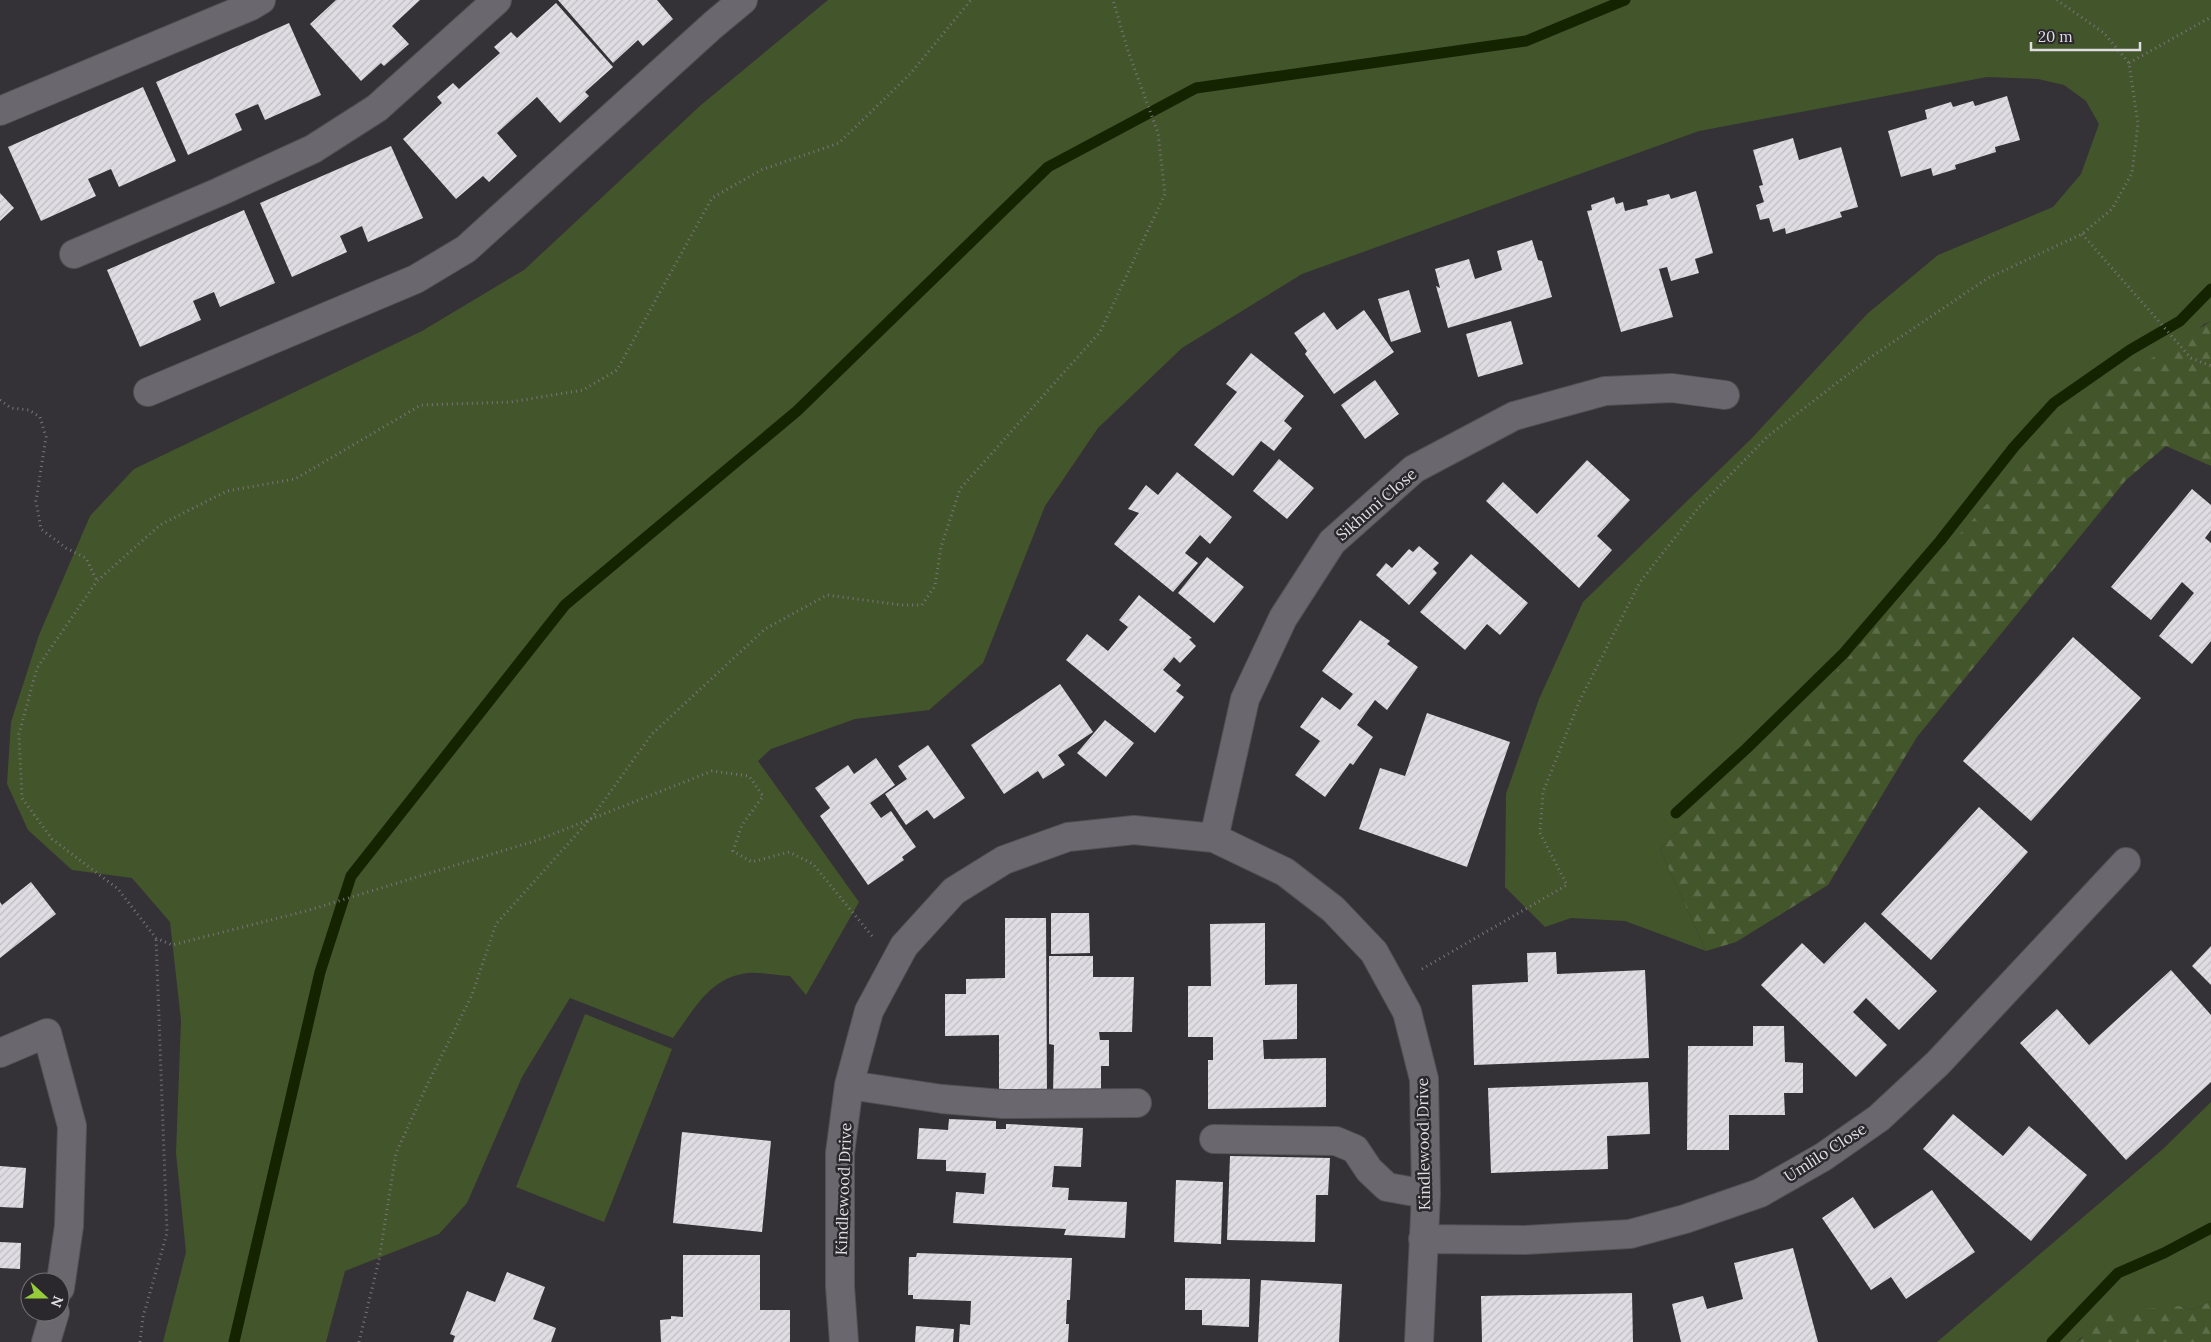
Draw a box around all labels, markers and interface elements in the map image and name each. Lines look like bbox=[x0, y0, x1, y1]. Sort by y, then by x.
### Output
scale bar bbox=[2031, 20, 2140, 52]
text: 20 m bbox=[2038, 27, 2073, 46]
street label: Sikhuni Close bbox=[1331, 463, 1421, 545]
street label: Kindlewood Drive bbox=[1412, 1077, 1434, 1211]
street label: Umlilo Close bbox=[1780, 1118, 1870, 1186]
street label: Kindlewood Drive bbox=[831, 1122, 855, 1256]
north arrow bbox=[20, 1272, 70, 1322]
text: N bbox=[47, 1293, 67, 1310]

